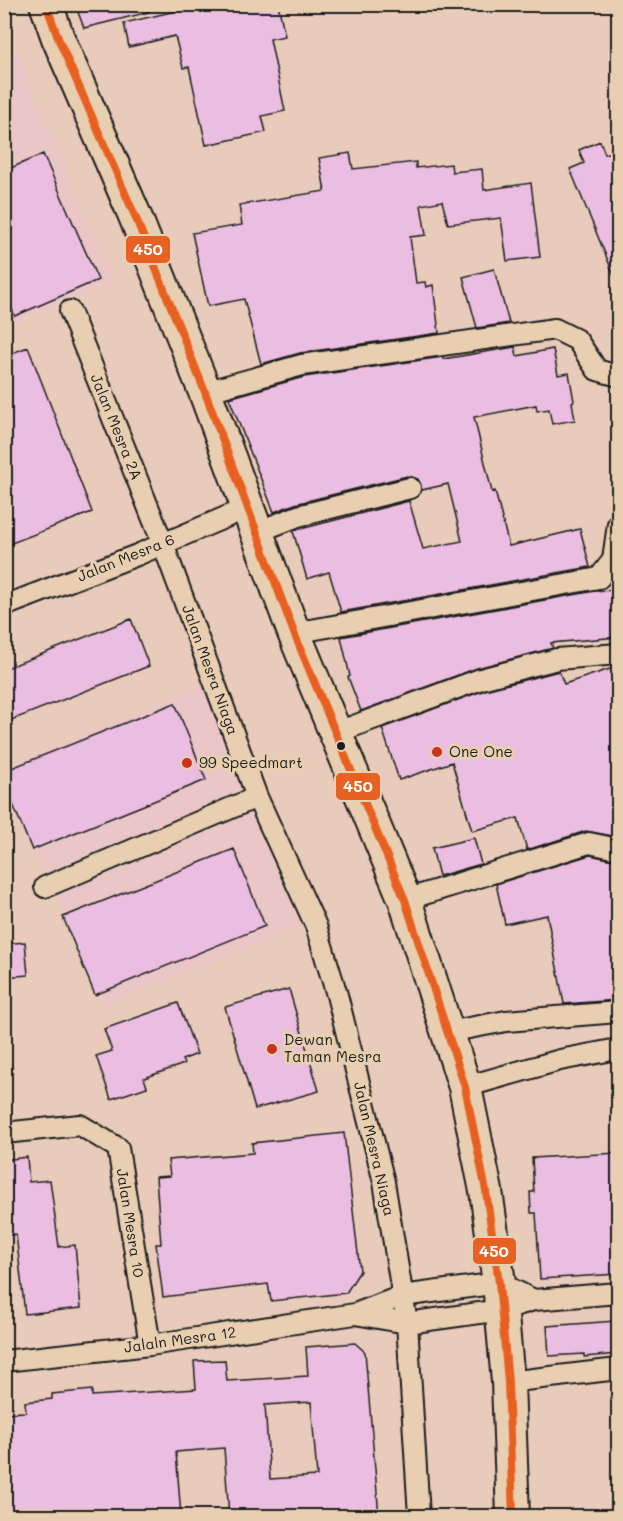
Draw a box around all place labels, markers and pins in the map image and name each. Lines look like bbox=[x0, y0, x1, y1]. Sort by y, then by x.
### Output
unlabelled marker bbox=[335, 740, 347, 752]
place label: One One bbox=[449, 741, 513, 761]
marker: One One bbox=[430, 745, 444, 759]
place label: 99 Speedmart bbox=[199, 752, 303, 772]
marker: 99 Speedmart bbox=[180, 756, 194, 770]
place label: Dewan Taman Mesra bbox=[284, 1029, 382, 1066]
marker: Dewan Taman Mesra bbox=[265, 1042, 279, 1056]

